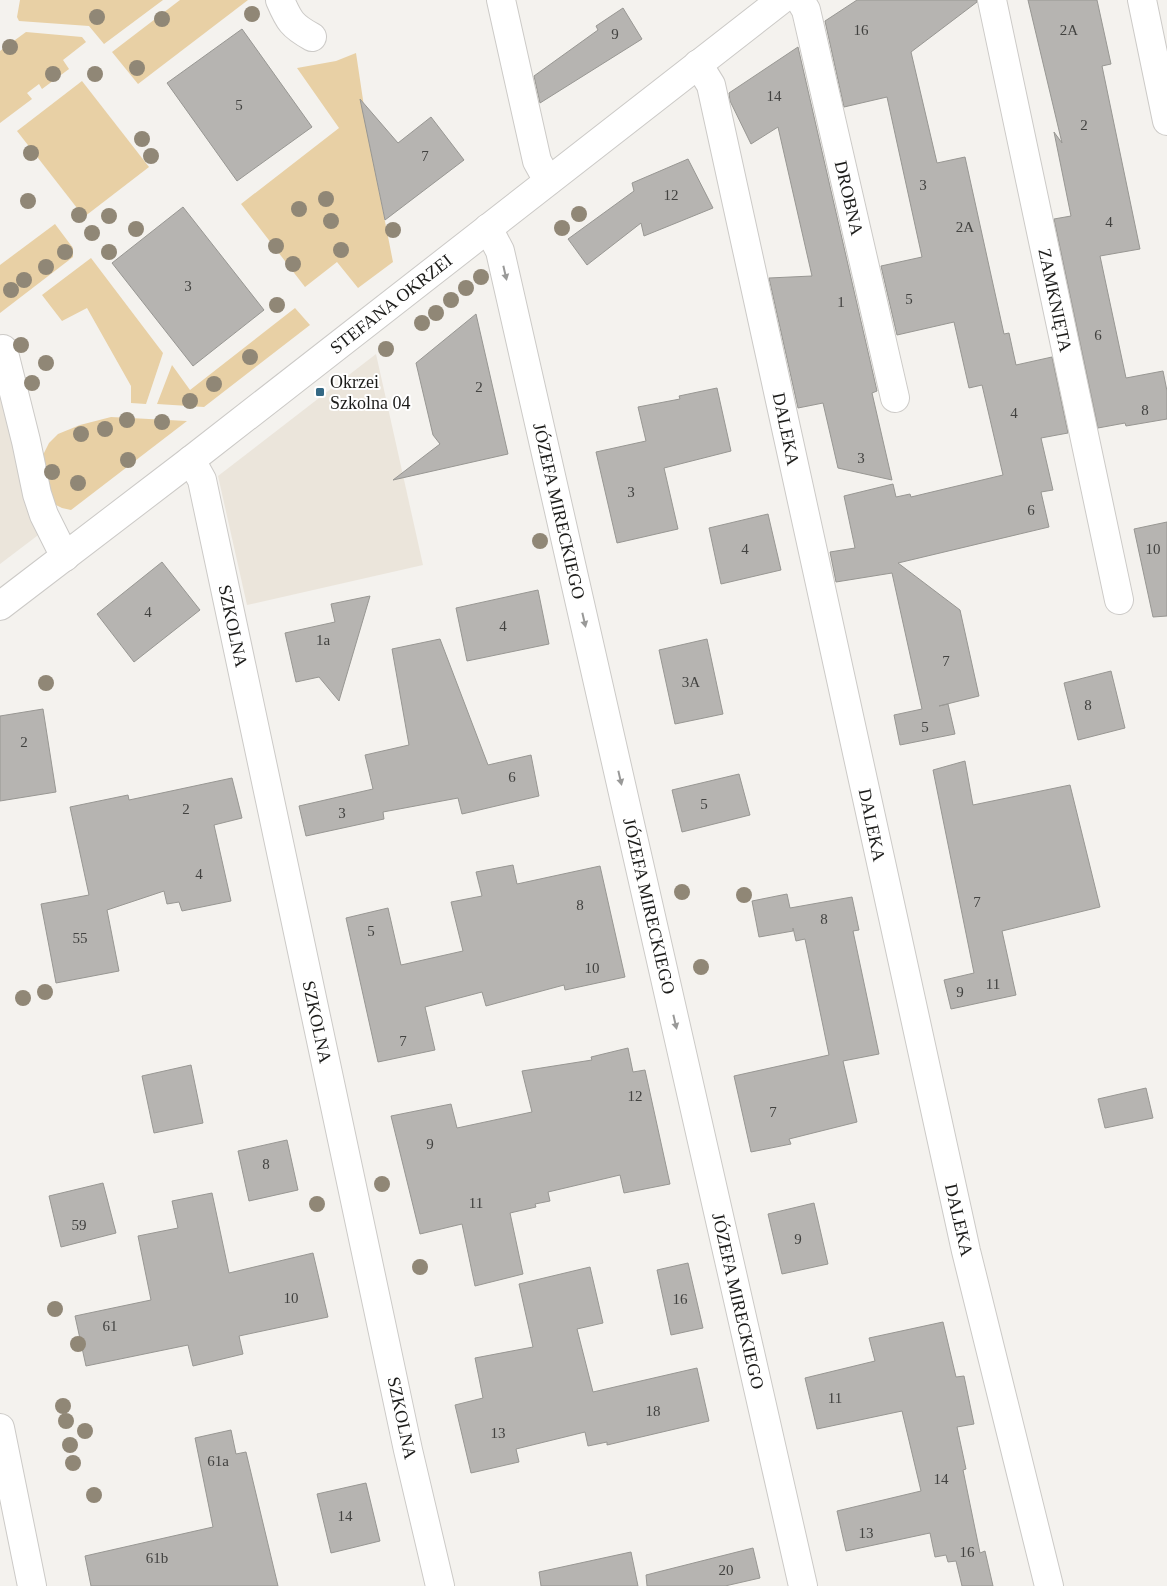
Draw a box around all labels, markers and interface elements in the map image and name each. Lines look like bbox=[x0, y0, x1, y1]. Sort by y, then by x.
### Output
house number: 16 bbox=[854, 22, 869, 38]
house number: 2A bbox=[1060, 22, 1078, 38]
house number: 9 bbox=[611, 26, 619, 42]
house number: 14 bbox=[767, 88, 782, 104]
house number: 5 bbox=[235, 97, 243, 113]
house number: 2 bbox=[1080, 117, 1088, 133]
house number: 7 bbox=[421, 148, 429, 164]
street label: DROBNA bbox=[831, 159, 867, 237]
house number: 3 bbox=[919, 177, 927, 193]
house number: 12 bbox=[664, 187, 679, 203]
house number: 4 bbox=[1105, 214, 1113, 230]
house number: 2A bbox=[956, 219, 974, 235]
street label: ZAMKNIĘTA bbox=[1034, 246, 1076, 354]
street label: STEFANA OKRZEI bbox=[326, 250, 456, 358]
one-way arrow bbox=[501, 266, 509, 281]
house number: 3 bbox=[184, 278, 192, 294]
house number: 5 bbox=[905, 291, 913, 307]
house number: 1 bbox=[837, 294, 845, 310]
house number: 6 bbox=[1094, 327, 1102, 343]
place label: Okrzei Szkolna 04 bbox=[330, 372, 411, 413]
house number: 2 bbox=[475, 379, 483, 395]
marker: Okrzei Szkolna 04 bbox=[314, 386, 326, 398]
street label: DALEKA bbox=[769, 391, 803, 467]
house number: 8 bbox=[1141, 402, 1149, 418]
house number: 4 bbox=[1010, 405, 1018, 421]
street label: JÓZEFA MIRECKIEGO bbox=[529, 421, 590, 601]
house number: 3 bbox=[857, 450, 865, 466]
house number: 3 bbox=[627, 484, 635, 500]
house number: 6 bbox=[1027, 502, 1035, 518]
house number: 4 bbox=[741, 541, 749, 557]
house number: 10 bbox=[1146, 541, 1161, 557]
street label: SZKOLNA bbox=[214, 583, 252, 669]
house number: 4 bbox=[144, 604, 152, 620]
one-way arrow bbox=[580, 612, 588, 627]
house number: 4 bbox=[499, 618, 507, 634]
house number: 1a bbox=[316, 632, 330, 648]
house number: 7 bbox=[942, 653, 950, 669]
house number: 3A bbox=[682, 674, 700, 690]
house number: 8 bbox=[1084, 697, 1092, 713]
house number: 5 bbox=[921, 719, 929, 735]
house number: 2 bbox=[20, 734, 28, 750]
house number: 6 bbox=[508, 769, 516, 785]
one-way arrow bbox=[616, 771, 624, 786]
street label: DALEKA bbox=[855, 787, 889, 863]
house number: 5 bbox=[700, 796, 708, 812]
house number: 2 bbox=[182, 801, 190, 817]
house number: 3 bbox=[338, 805, 346, 821]
street label: JÓZEFA MIRECKIEGO bbox=[619, 816, 680, 996]
house number: 4 bbox=[195, 866, 203, 882]
house number: 7 bbox=[973, 894, 981, 910]
house number: 8 bbox=[576, 897, 584, 913]
house number: 8 bbox=[820, 911, 828, 927]
house number: 5 bbox=[367, 923, 375, 939]
house number: 55 bbox=[73, 930, 88, 946]
house number: 10 bbox=[585, 960, 600, 976]
house number: 11 bbox=[986, 976, 1000, 992]
street label: SZKOLNA bbox=[298, 979, 336, 1065]
house number: 9 bbox=[956, 984, 964, 1000]
one-way arrow bbox=[671, 1014, 679, 1029]
house number: 7 bbox=[399, 1033, 407, 1049]
house number: 12 bbox=[628, 1088, 643, 1104]
house number: 7 bbox=[769, 1104, 777, 1120]
house number: 9 bbox=[426, 1136, 434, 1152]
house number: 8 bbox=[262, 1156, 270, 1172]
street label: DALEKA bbox=[941, 1182, 977, 1258]
house number: 11 bbox=[469, 1195, 483, 1211]
street label: JÓZEFA MIRECKIEGO bbox=[708, 1211, 769, 1391]
house number: 59 bbox=[72, 1217, 87, 1233]
house number: 9 bbox=[794, 1231, 802, 1247]
house number: 10 bbox=[284, 1290, 299, 1306]
house number: 16 bbox=[673, 1291, 688, 1307]
house number: 61 bbox=[103, 1318, 118, 1334]
street label: SZKOLNA bbox=[383, 1375, 421, 1461]
house number: 11 bbox=[828, 1390, 842, 1406]
house number: 18 bbox=[646, 1403, 661, 1419]
house number: 13 bbox=[491, 1425, 506, 1441]
house number: 61a bbox=[207, 1453, 229, 1469]
house number: 14 bbox=[934, 1471, 949, 1487]
house number: 14 bbox=[338, 1508, 353, 1524]
house number: 13 bbox=[859, 1525, 874, 1541]
house number: 16 bbox=[960, 1544, 975, 1560]
house number: 61b bbox=[146, 1550, 168, 1566]
house number: 20 bbox=[719, 1562, 734, 1578]

